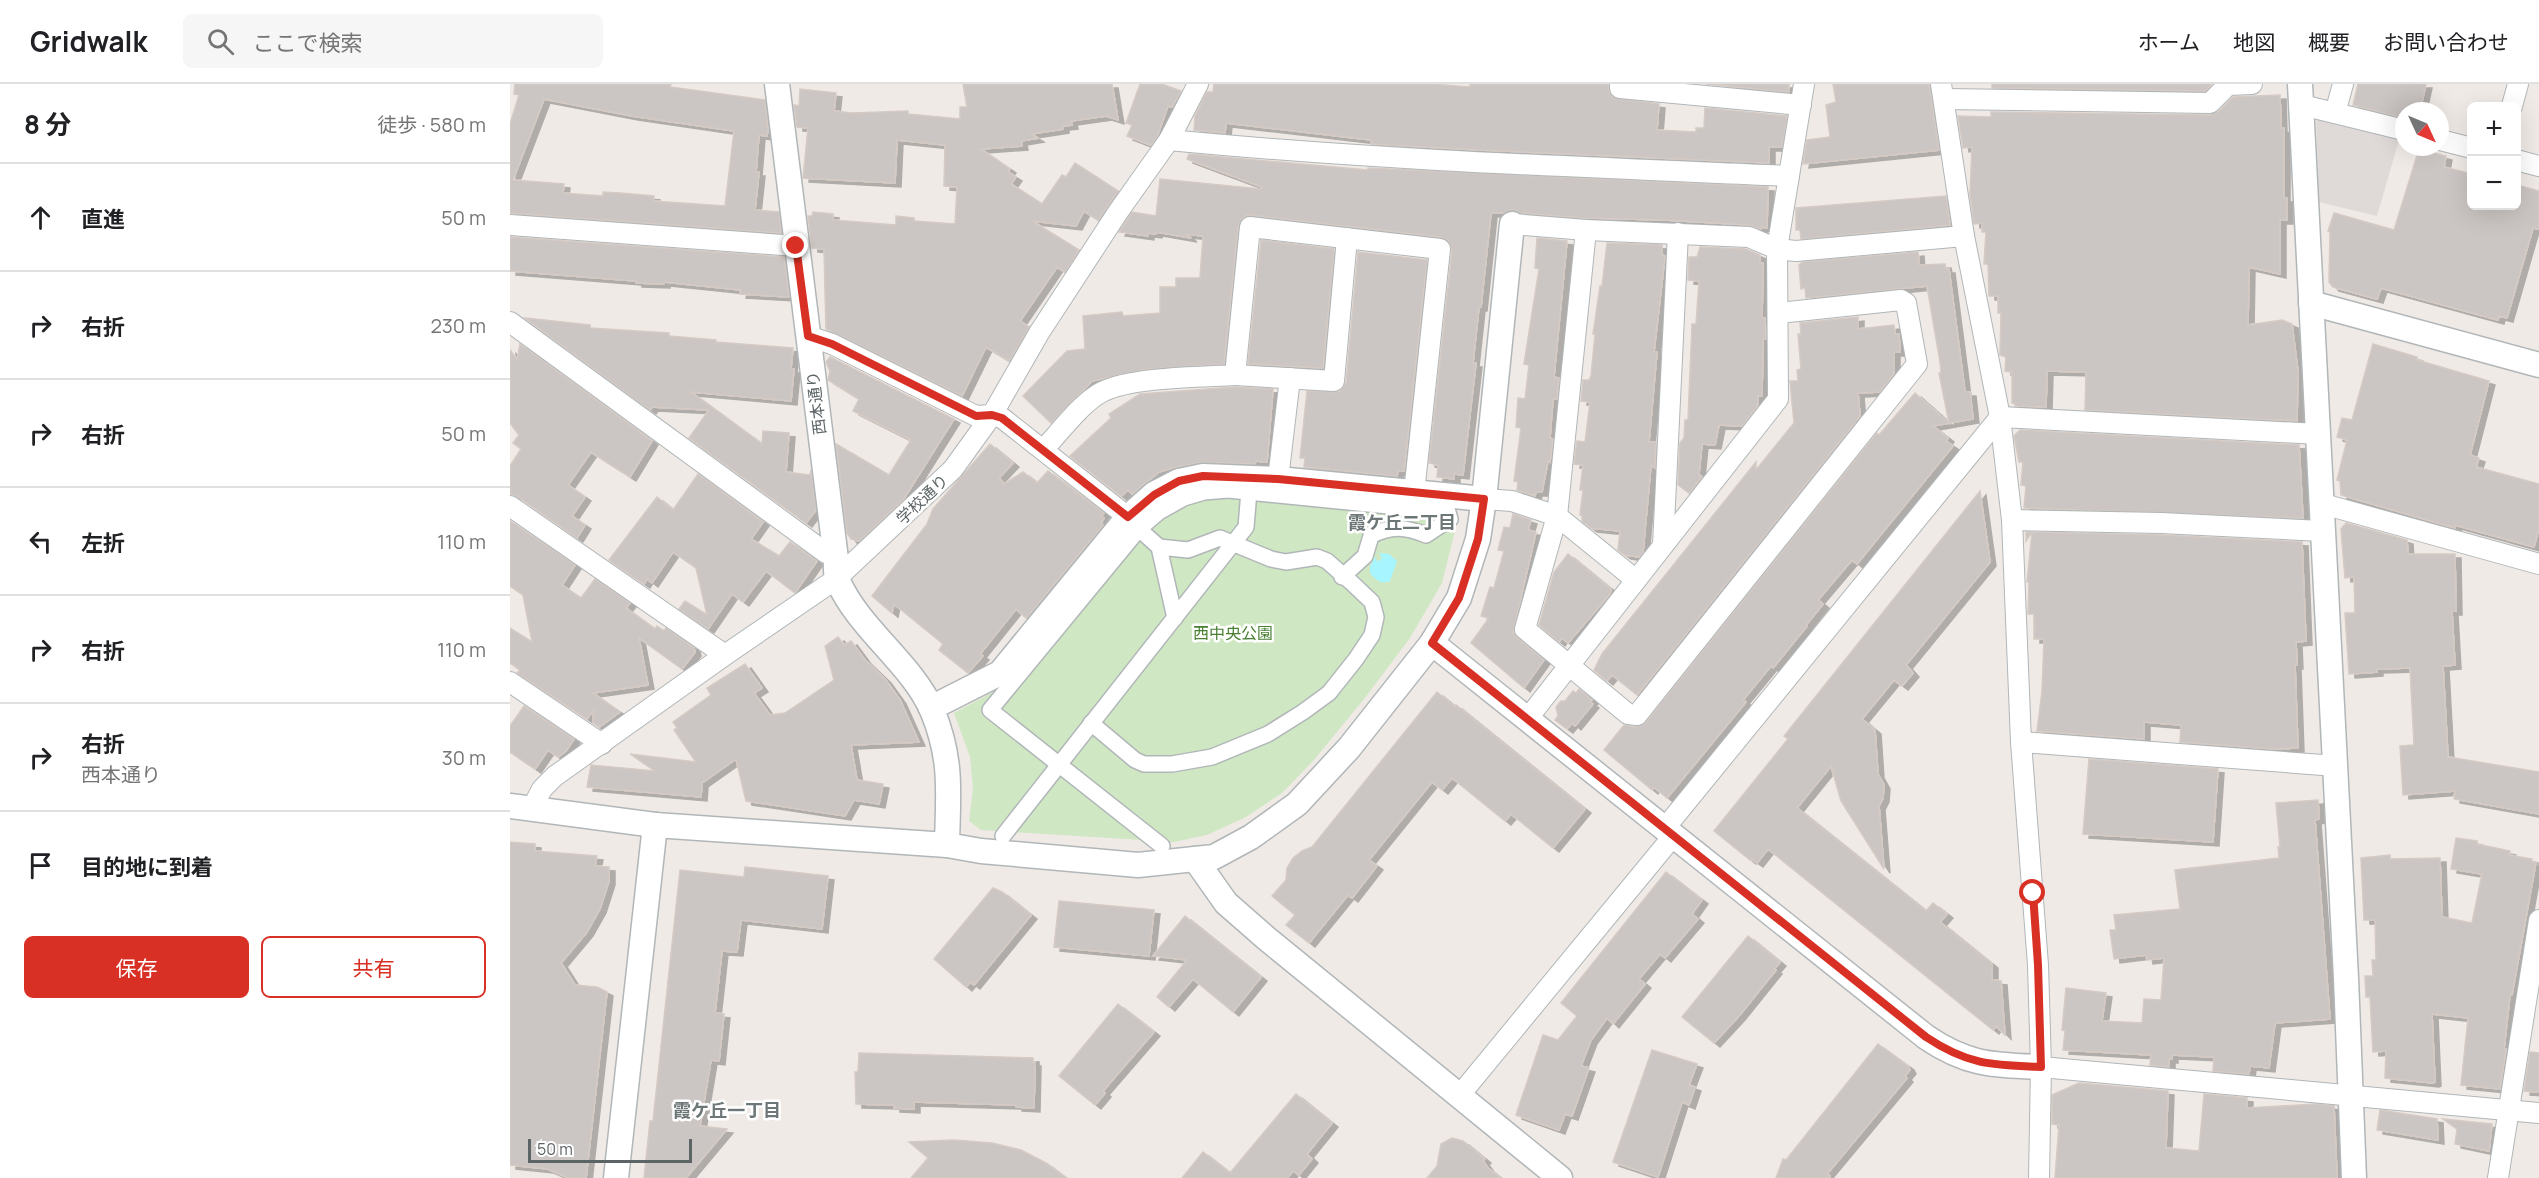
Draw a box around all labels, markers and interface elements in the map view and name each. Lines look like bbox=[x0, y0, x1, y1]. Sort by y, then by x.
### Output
search box bbox=[183, 14, 603, 68]
text: Gridwalk bbox=[30, 22, 147, 60]
icon: search bbox=[204, 25, 237, 58]
text: ここで検索 bbox=[252, 28, 363, 58]
text: ホーム bbox=[2138, 28, 2200, 56]
text: 地図 bbox=[2233, 28, 2275, 56]
text: 概要 bbox=[2308, 28, 2350, 56]
text: お問い合わせ bbox=[2383, 28, 2509, 56]
north arrow bbox=[2395, 102, 2449, 156]
map controls bbox=[2467, 102, 2521, 210]
button: + bbox=[2467, 102, 2521, 156]
text: 8 分 bbox=[24, 106, 71, 142]
text: 徒歩 · 580 m bbox=[377, 111, 486, 138]
button: − bbox=[2467, 156, 2521, 210]
icon: ahead bbox=[24, 201, 57, 234]
text: 直進 bbox=[81, 204, 125, 234]
text: 50 m bbox=[441, 204, 486, 231]
route end bbox=[782, 232, 808, 258]
icon: right bbox=[24, 309, 57, 342]
text: 右折 bbox=[81, 312, 125, 342]
text: 230 m bbox=[430, 312, 486, 339]
street label: 西本通り bbox=[801, 370, 831, 436]
icon: right bbox=[24, 417, 57, 450]
text: 右折 bbox=[81, 420, 125, 450]
text: 50 m bbox=[441, 420, 486, 447]
street label: 学校通り bbox=[891, 469, 953, 529]
district label: 霞ケ丘二丁目 bbox=[1348, 510, 1456, 534]
icon: left bbox=[24, 525, 57, 558]
text: 左折 bbox=[81, 528, 125, 558]
text: 110 m bbox=[437, 528, 486, 555]
park label: 西中央公園 bbox=[1193, 622, 1273, 644]
icon: right bbox=[24, 633, 57, 666]
text: 右折 bbox=[81, 636, 125, 666]
text: 110 m bbox=[437, 636, 486, 663]
text: 右折 bbox=[81, 729, 125, 759]
icon: right bbox=[24, 741, 57, 774]
text: 30 m bbox=[442, 744, 486, 771]
text: 西本通り bbox=[81, 761, 161, 788]
icon: arrive bbox=[24, 849, 57, 882]
text: 目的地に到着 bbox=[81, 852, 213, 882]
route start bbox=[2019, 879, 2045, 905]
button: 保存 bbox=[24, 936, 249, 998]
button: 共有 bbox=[261, 936, 486, 998]
district label: 霞ケ丘一丁目 bbox=[673, 1098, 781, 1122]
scale bar bbox=[528, 1136, 692, 1164]
text: 50 m bbox=[537, 1138, 573, 1160]

